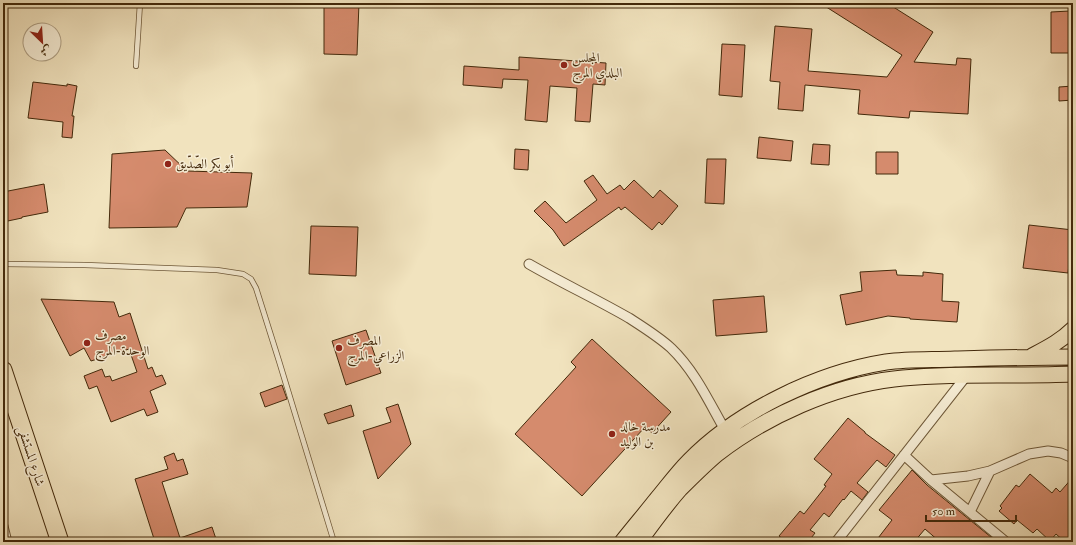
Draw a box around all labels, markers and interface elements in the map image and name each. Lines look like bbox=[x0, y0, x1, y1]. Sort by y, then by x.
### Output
north arrow bbox=[22, 22, 62, 62]
text: ش bbox=[38, 42, 54, 59]
place label: المجلس البلدي المرج bbox=[572, 50, 622, 84]
marker: المجلس البلدي المرج bbox=[559, 60, 569, 70]
place label: أبو بكر الصّدّيق bbox=[176, 154, 234, 172]
marker: أبو بكر الصّدّيق bbox=[163, 159, 173, 169]
place label: مصرف الوحدة-المرج bbox=[95, 328, 150, 362]
place label: المصرف الزراعي-المرج bbox=[347, 333, 405, 367]
marker: مصرف الوحدة-المرج bbox=[82, 338, 92, 348]
marker: المصرف الزراعي-المرج bbox=[334, 343, 344, 353]
place label: مدرسة خالد بن الوليد bbox=[620, 419, 670, 450]
street label: شارع المستشفى bbox=[11, 424, 48, 489]
marker: مدرسة خالد بن الوليد bbox=[607, 429, 617, 439]
scale bar bbox=[926, 497, 1016, 523]
text: 50 m bbox=[932, 504, 956, 519]

